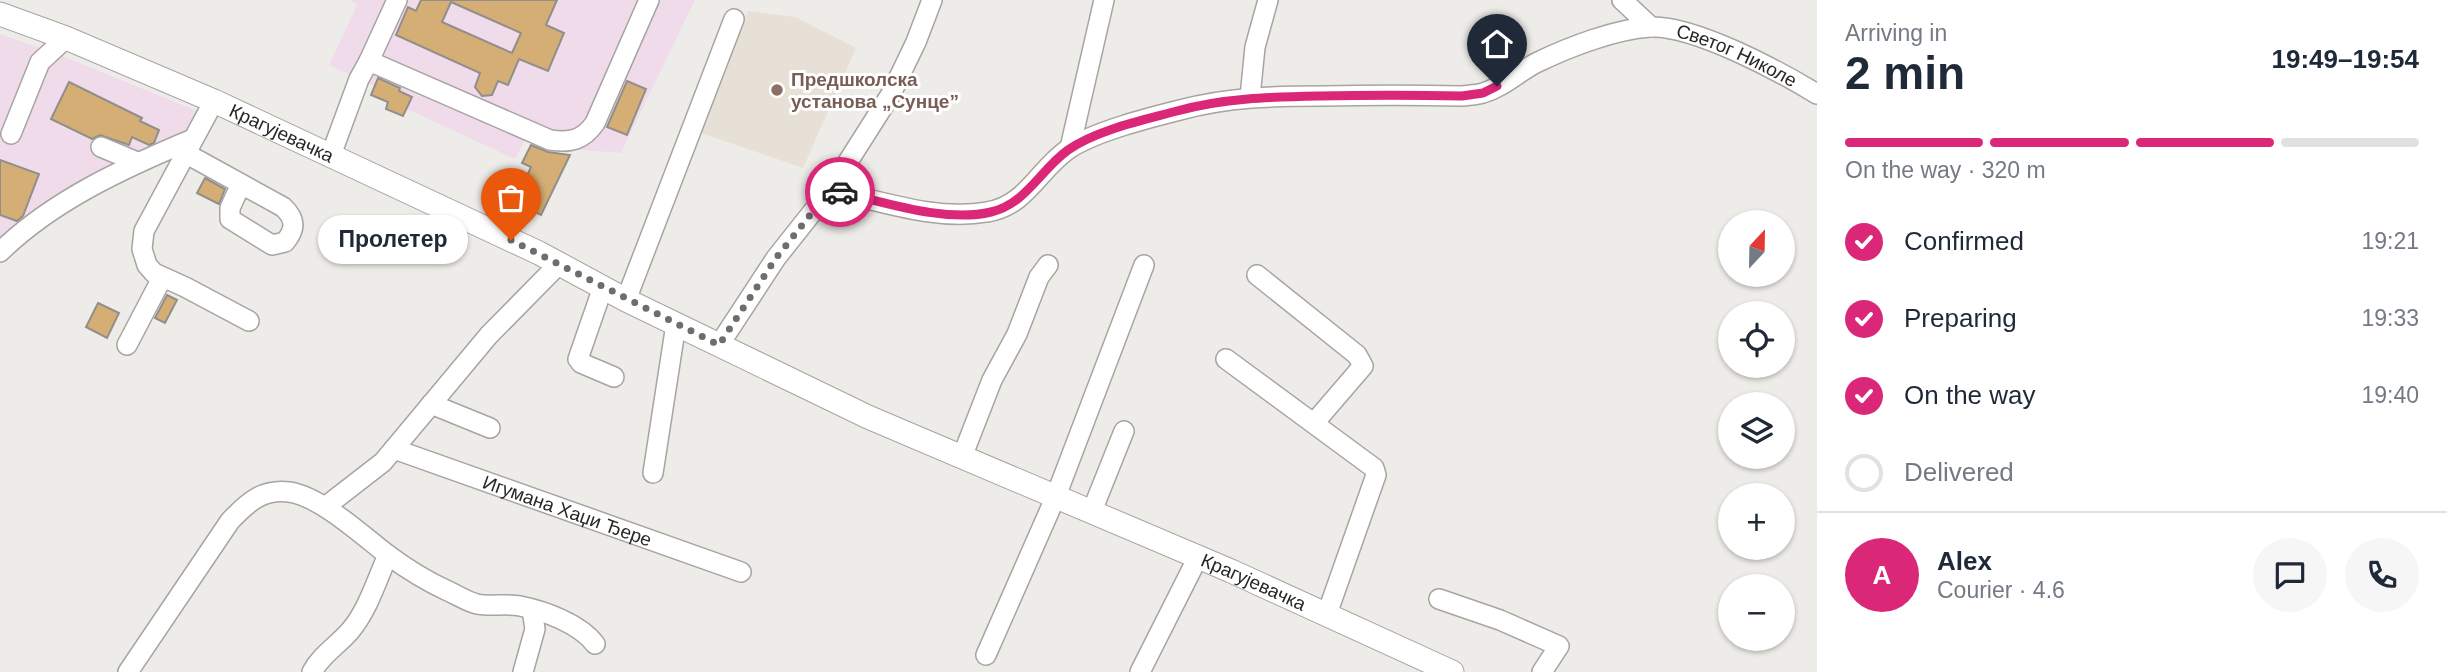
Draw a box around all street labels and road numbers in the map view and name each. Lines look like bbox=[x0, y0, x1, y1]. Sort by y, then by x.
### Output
street label: Светог Николе bbox=[1674, 20, 1801, 91]
street label: Крагујевачка bbox=[226, 100, 338, 167]
street label: Игумана Хаџи Ђере bbox=[480, 471, 655, 551]
street label: Крагујевачка bbox=[1198, 550, 1310, 615]

